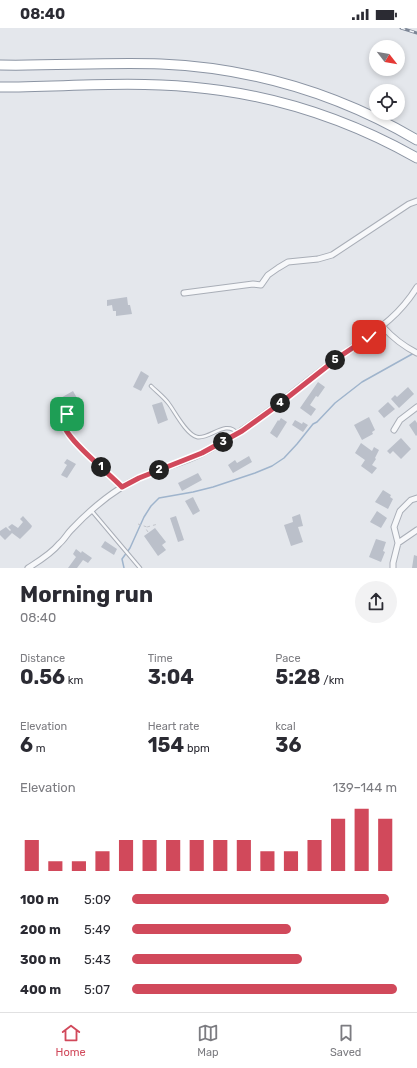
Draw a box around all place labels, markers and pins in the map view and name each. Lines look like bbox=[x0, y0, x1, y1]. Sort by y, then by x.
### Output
pin bbox=[352, 320, 386, 354]
pin: 5 bbox=[325, 350, 345, 370]
pin: 4 bbox=[270, 393, 290, 413]
pin bbox=[50, 397, 84, 431]
pin: 3 bbox=[213, 432, 233, 452]
pin: 1 bbox=[91, 457, 111, 477]
pin: 2 bbox=[149, 460, 169, 480]

